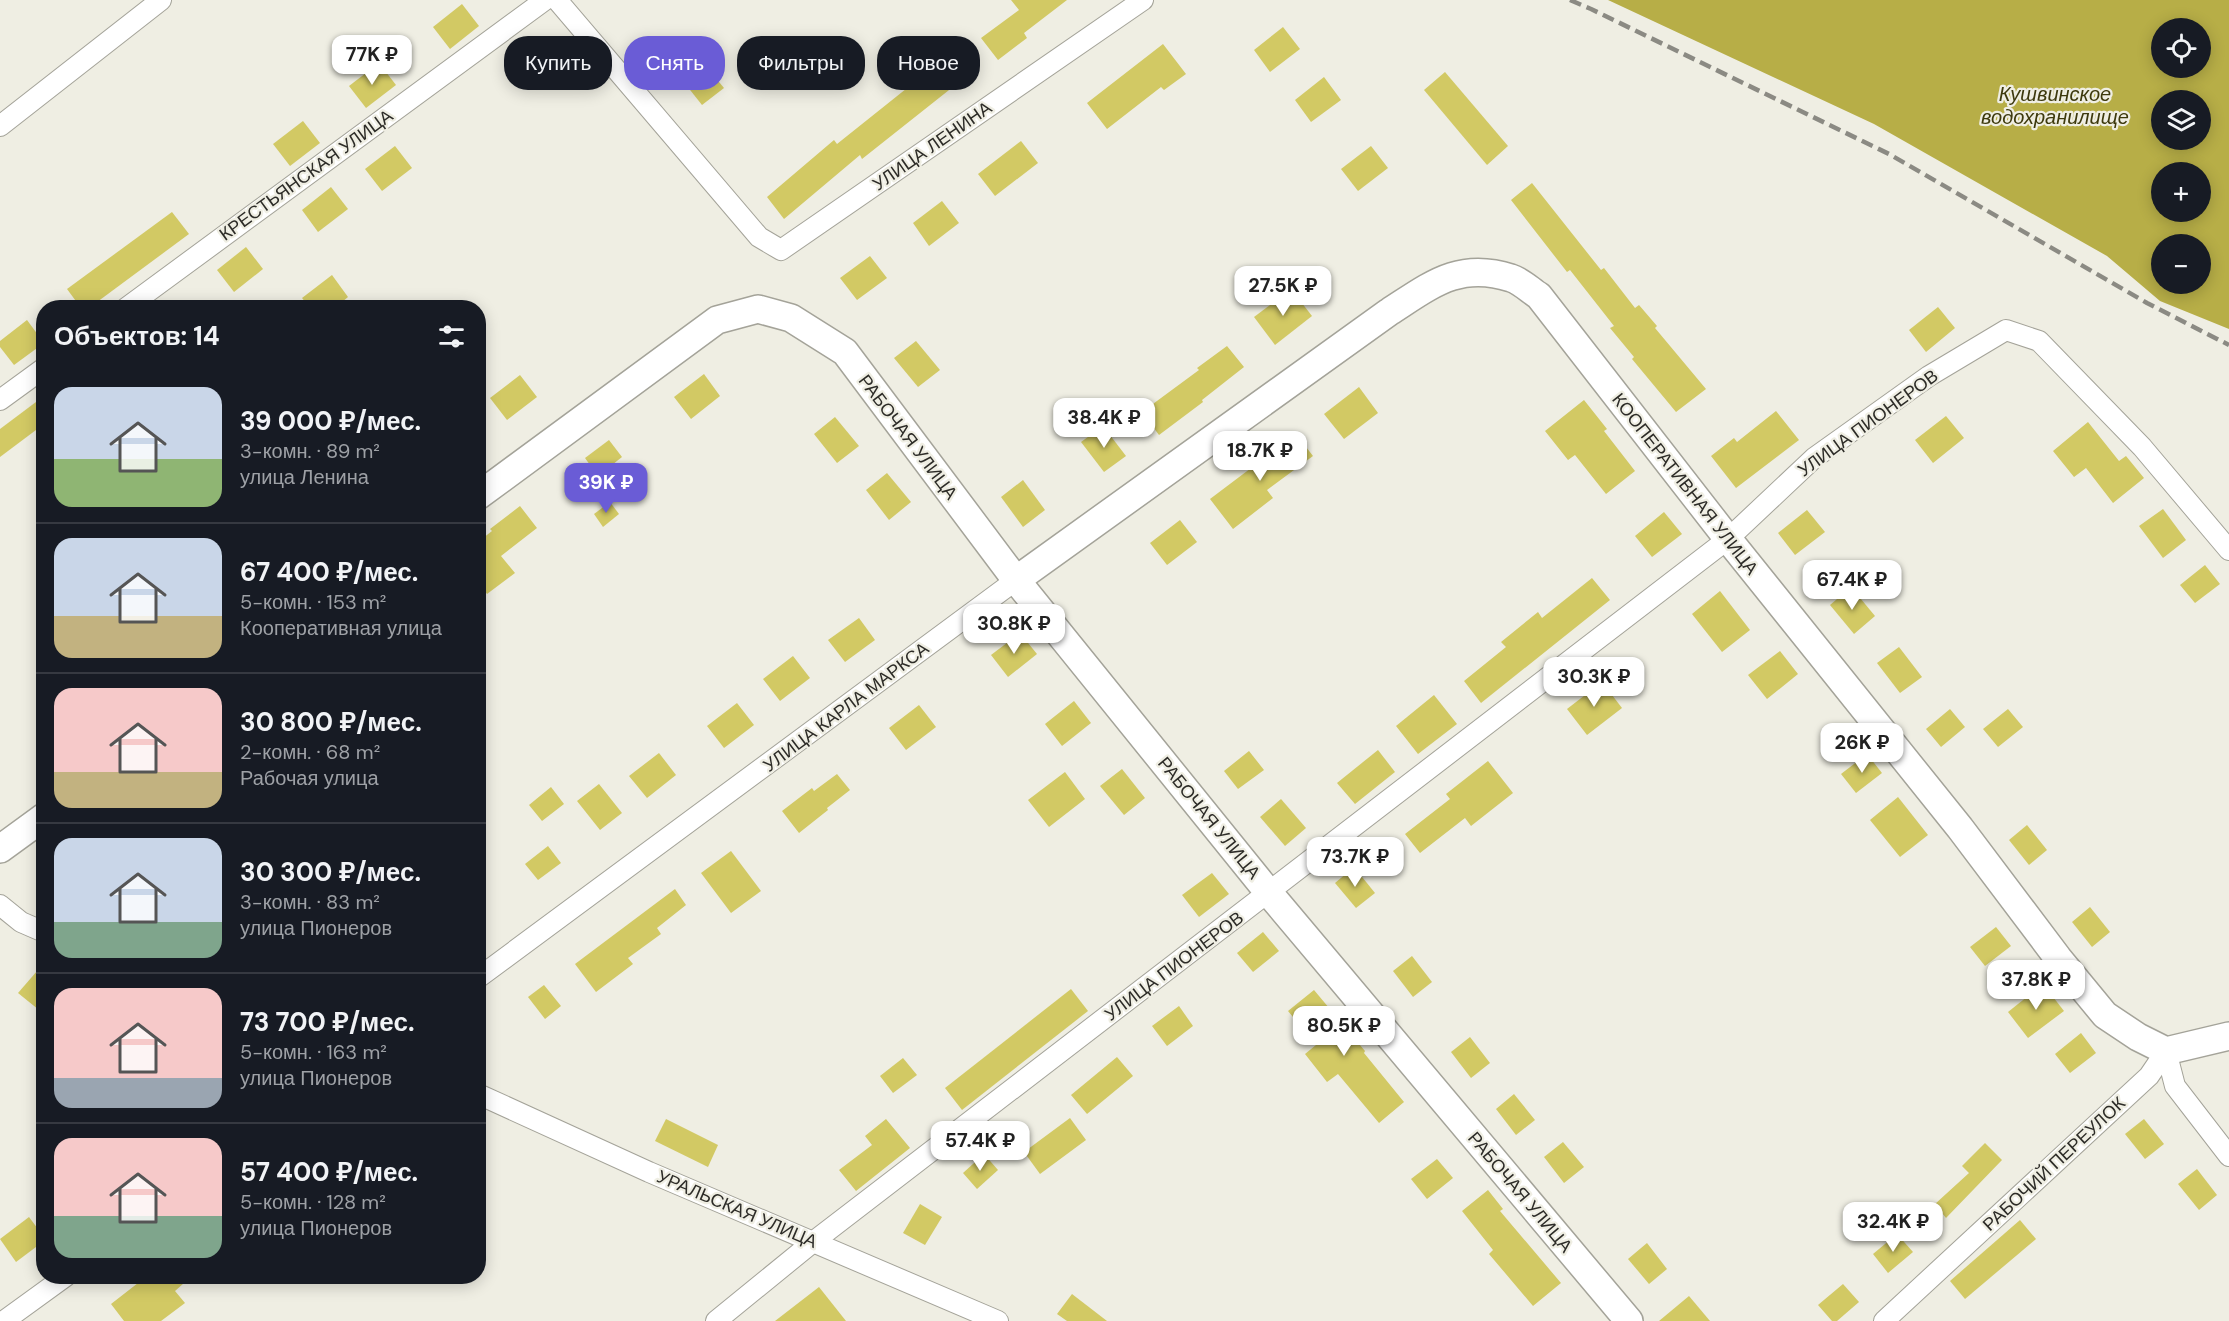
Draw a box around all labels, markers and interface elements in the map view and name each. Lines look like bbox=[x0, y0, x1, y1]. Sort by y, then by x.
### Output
map controls bbox=[2151, 18, 2211, 294]
button: locate bbox=[2151, 18, 2211, 78]
pin: 77K ₽ bbox=[330, 35, 414, 86]
chip: Купить bbox=[504, 36, 612, 90]
chip: Снять bbox=[624, 36, 725, 90]
chip: Фильтры bbox=[737, 36, 865, 90]
chip: Новое bbox=[877, 36, 980, 90]
text: 77K ₽ bbox=[346, 41, 398, 67]
water label: Кушвинское водохранилище bbox=[1981, 81, 2129, 130]
button: layers bbox=[2151, 90, 2211, 150]
street label: УЛИЦА ЛЕНИНА bbox=[868, 96, 996, 196]
street label: КРЕСТЬЯНСКАЯ УЛИЦА bbox=[214, 104, 398, 246]
button: + bbox=[2151, 162, 2211, 222]
button: − bbox=[2151, 234, 2211, 294]
pin: 27.5K ₽ bbox=[1228, 266, 1338, 317]
text: 27.5K ₽ bbox=[1248, 272, 1318, 298]
text: Объектов: 14 bbox=[54, 319, 220, 353]
icon: filters bbox=[435, 320, 468, 353]
street label: УЛИЦА ПИОНЕРОВ bbox=[1793, 364, 1943, 482]
street label: РАБОЧАЯ УЛИЦА bbox=[853, 370, 963, 504]
street label: КООПЕРАТИВНАЯ УЛИЦА bbox=[1607, 388, 1763, 580]
pin: 38.4K ₽ bbox=[1049, 398, 1159, 449]
text: 39 000 ₽/мес. bbox=[240, 404, 421, 438]
text: 38.4K ₽ bbox=[1067, 404, 1141, 430]
icon: home bbox=[102, 411, 174, 483]
pin: 18.7K ₽ bbox=[1205, 431, 1315, 482]
text: 18.7K ₽ bbox=[1227, 437, 1293, 463]
text: 3-комн. · 89 m² bbox=[240, 438, 380, 464]
pin: 39K ₽ bbox=[564, 463, 648, 514]
text: улица Ленина bbox=[240, 464, 369, 490]
text: 39K ₽ bbox=[578, 469, 634, 495]
text: 67 400 ₽/мес. bbox=[240, 555, 418, 589]
pin: 67.4K ₽ bbox=[1797, 560, 1907, 611]
icon: home bbox=[102, 562, 174, 634]
text: 67.4K ₽ bbox=[1817, 566, 1887, 592]
text: 5-комн. · 153 m² bbox=[240, 589, 386, 615]
pin: 30.8K ₽ bbox=[959, 604, 1069, 655]
text: 30.8K ₽ bbox=[977, 610, 1051, 636]
text: Кооперативная улица bbox=[240, 615, 442, 641]
street label: УЛИЦА КАРЛА МАРКСА bbox=[758, 637, 934, 777]
pin: 30.3K ₽ bbox=[1539, 657, 1649, 708]
text: 30.3K ₽ bbox=[1557, 663, 1631, 689]
text: 30 800 ₽/мес. bbox=[240, 705, 422, 739]
icon: home bbox=[102, 712, 174, 784]
pin: 26K ₽ bbox=[1820, 723, 1904, 774]
text: 26K ₽ bbox=[1834, 729, 1890, 755]
text: 2-комн. · 68 m² bbox=[240, 739, 380, 765]
street label: РАБОЧАЯ УЛИЦА bbox=[1152, 752, 1266, 884]
text: Рабочая улица bbox=[240, 765, 379, 791]
pin: 73.7K ₽ bbox=[1300, 837, 1410, 888]
text: 73.7K ₽ bbox=[1321, 843, 1389, 869]
text: 30 300 ₽/мес. bbox=[240, 855, 421, 889]
icon: home bbox=[102, 862, 174, 934]
text: 3-комн. · 83 m² bbox=[240, 889, 380, 915]
street label: УЛИЦА ПИОНЕРОВ bbox=[1100, 906, 1248, 1026]
text: улица Пионеров bbox=[240, 915, 392, 941]
pin: 37.8K ₽ bbox=[1981, 960, 2091, 1011]
text: 37.8K ₽ bbox=[2001, 966, 2071, 992]
text: 73 700 ₽/мес. bbox=[240, 1005, 414, 1039]
pin: 80.5K ₽ bbox=[1289, 1006, 1399, 1057]
icon: home bbox=[102, 1012, 174, 1084]
text: 80.5K ₽ bbox=[1307, 1012, 1381, 1038]
text: 5-комн. · 163 m² bbox=[240, 1039, 387, 1065]
text: улица Пионеров bbox=[240, 1065, 392, 1091]
street label: РАБОЧИЙ ПЕРЕУЛОК bbox=[1978, 1091, 2131, 1236]
pin: 57.4K ₽ bbox=[925, 1121, 1035, 1172]
text: 57.4K ₽ bbox=[945, 1127, 1015, 1153]
street label: РАБОЧАЯ УЛИЦА bbox=[1462, 1127, 1578, 1257]
text: 57 400 ₽/мес. bbox=[240, 1155, 418, 1189]
icon: home bbox=[102, 1162, 174, 1234]
street label: УРАЛЬСКАЯ УЛИЦА bbox=[653, 1164, 821, 1254]
text: 5-комн. · 128 m² bbox=[240, 1189, 386, 1215]
pin: 32.4K ₽ bbox=[1838, 1202, 1948, 1253]
text: 32.4K ₽ bbox=[1857, 1208, 1929, 1234]
text: улица Пионеров bbox=[240, 1215, 392, 1241]

